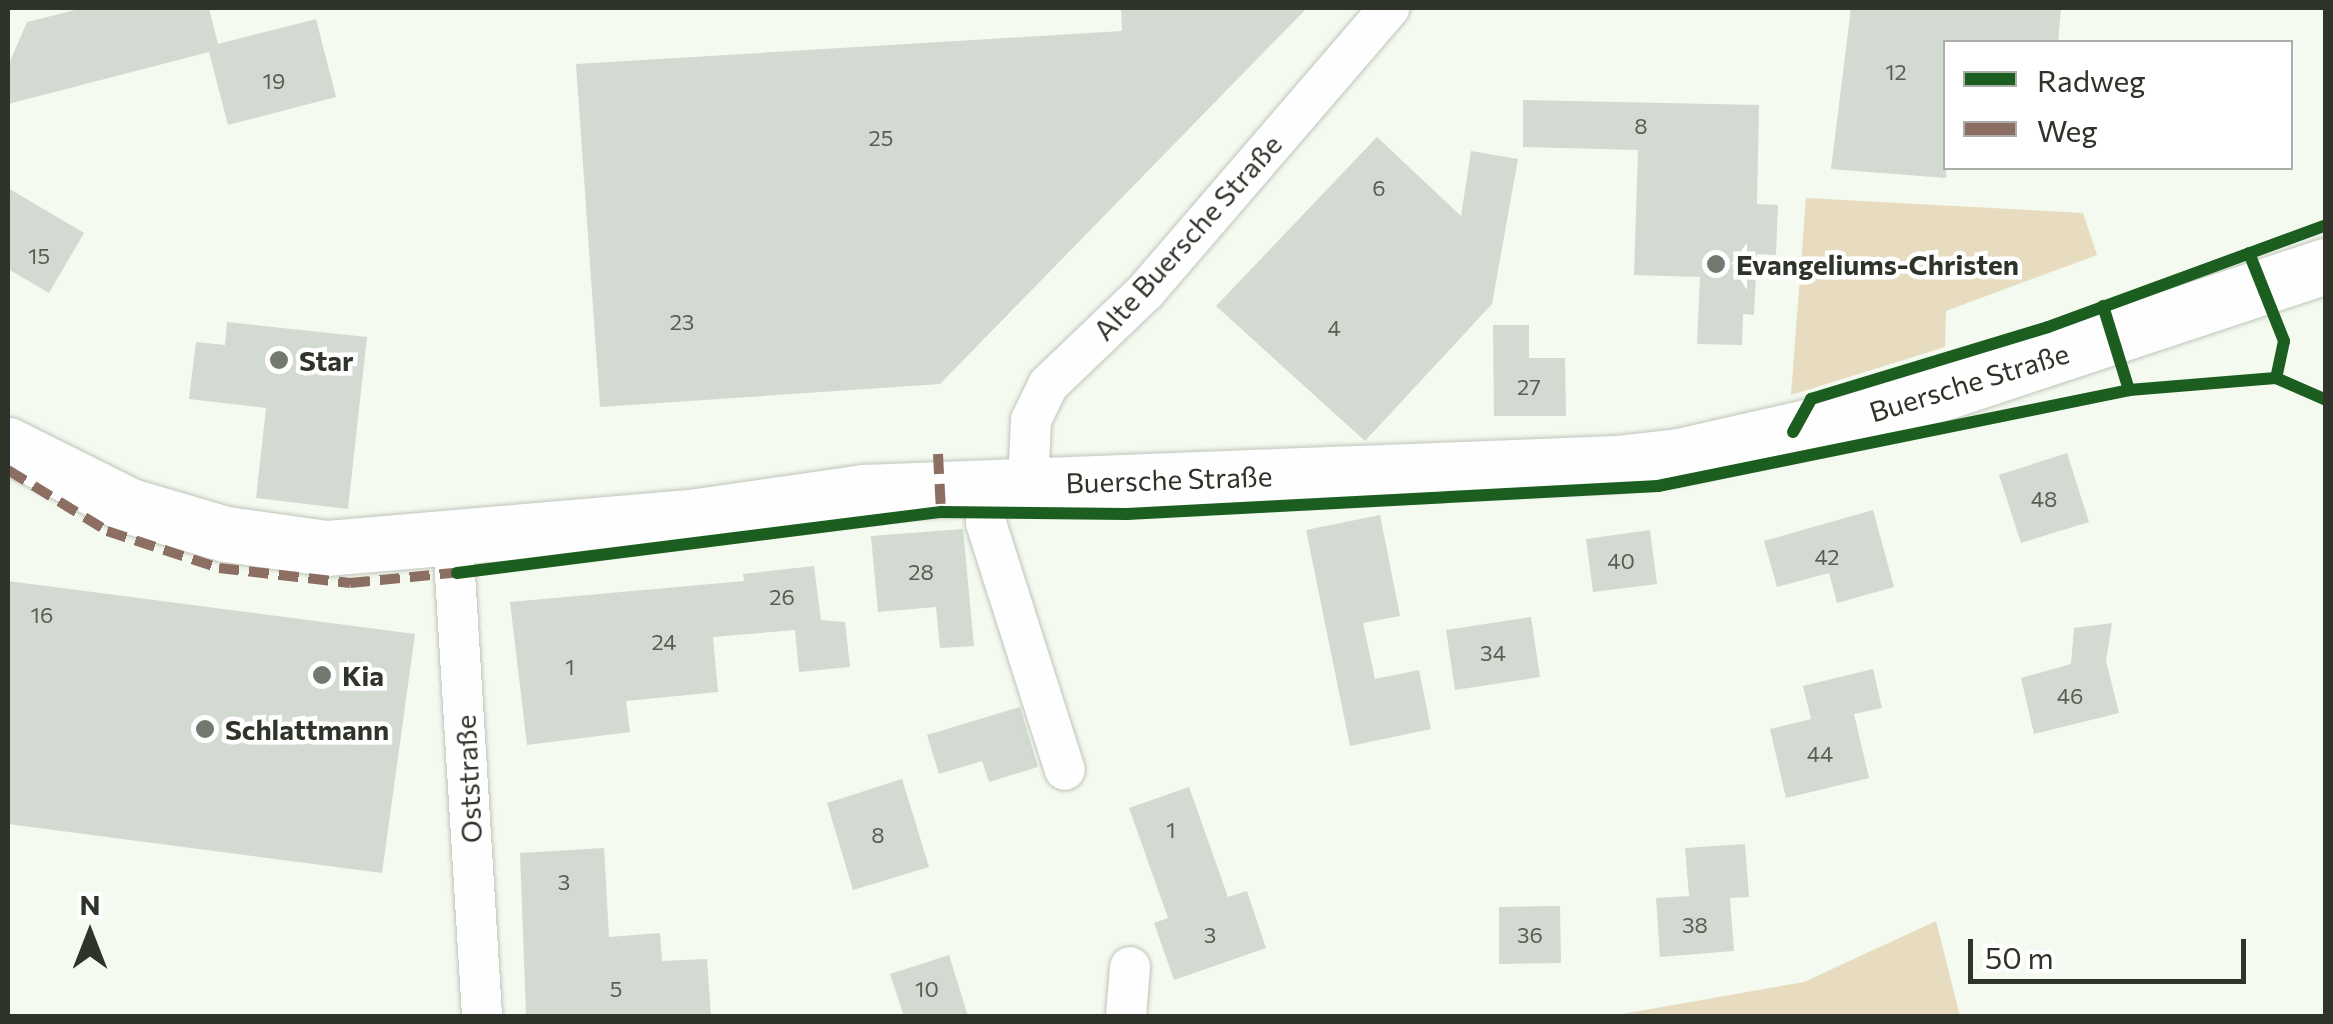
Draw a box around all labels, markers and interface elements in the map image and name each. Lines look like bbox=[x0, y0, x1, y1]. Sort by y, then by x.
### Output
legend bbox=[1943, 40, 2293, 170]
house number: 12 bbox=[1885, 59, 1907, 85]
text: Radweg bbox=[2037, 61, 2146, 98]
house number: 19 bbox=[263, 68, 285, 94]
text: Weg bbox=[2037, 111, 2098, 148]
house number: 8 bbox=[1634, 113, 1648, 139]
house number: 25 bbox=[869, 125, 893, 151]
street label: Alte Buersche Straße bbox=[1086, 127, 1288, 347]
house number: 6 bbox=[1372, 175, 1386, 201]
house number: 15 bbox=[28, 243, 50, 269]
place label: Evangeliums-Christen bbox=[1736, 247, 2019, 281]
marker: Evangeliums-Christen bbox=[1705, 253, 1727, 275]
house number: 23 bbox=[670, 309, 694, 335]
house number: 4 bbox=[1327, 315, 1341, 341]
street label: Buersche Straße bbox=[1865, 336, 2073, 428]
place label: Star bbox=[299, 343, 354, 377]
marker: Star bbox=[268, 349, 290, 371]
house number: 27 bbox=[1517, 374, 1541, 400]
street label: Buersche Straße bbox=[1065, 459, 1273, 499]
house number: 48 bbox=[2031, 486, 2057, 512]
house number: 42 bbox=[1814, 544, 1840, 570]
house number: 40 bbox=[1607, 548, 1635, 574]
house number: 28 bbox=[908, 559, 934, 585]
house number: 26 bbox=[769, 584, 795, 610]
house number: 16 bbox=[31, 602, 53, 628]
house number: 24 bbox=[651, 629, 677, 655]
house number: 34 bbox=[1480, 640, 1506, 666]
house number: 1 bbox=[565, 654, 575, 680]
place label: Kia bbox=[342, 658, 384, 692]
marker: Kia bbox=[311, 664, 333, 686]
house number: 46 bbox=[2057, 683, 2083, 709]
place label: Schlattmann bbox=[225, 712, 389, 746]
street label: Oststraße bbox=[448, 714, 488, 844]
marker: Schlattmann bbox=[194, 718, 216, 740]
house number: 44 bbox=[1807, 741, 1833, 767]
house number: 1 bbox=[1166, 817, 1176, 843]
house number: 8 bbox=[871, 822, 885, 848]
house number: 3 bbox=[558, 869, 570, 895]
north arrow bbox=[40, 884, 140, 984]
text: N bbox=[80, 887, 101, 921]
house number: 38 bbox=[1682, 912, 1708, 938]
scale bar bbox=[1973, 919, 2250, 981]
house number: 3 bbox=[1204, 922, 1216, 948]
house number: 36 bbox=[1517, 922, 1543, 948]
text: 50 m bbox=[1985, 938, 2054, 975]
house number: 5 bbox=[610, 976, 622, 1002]
house number: 10 bbox=[915, 976, 939, 1002]

